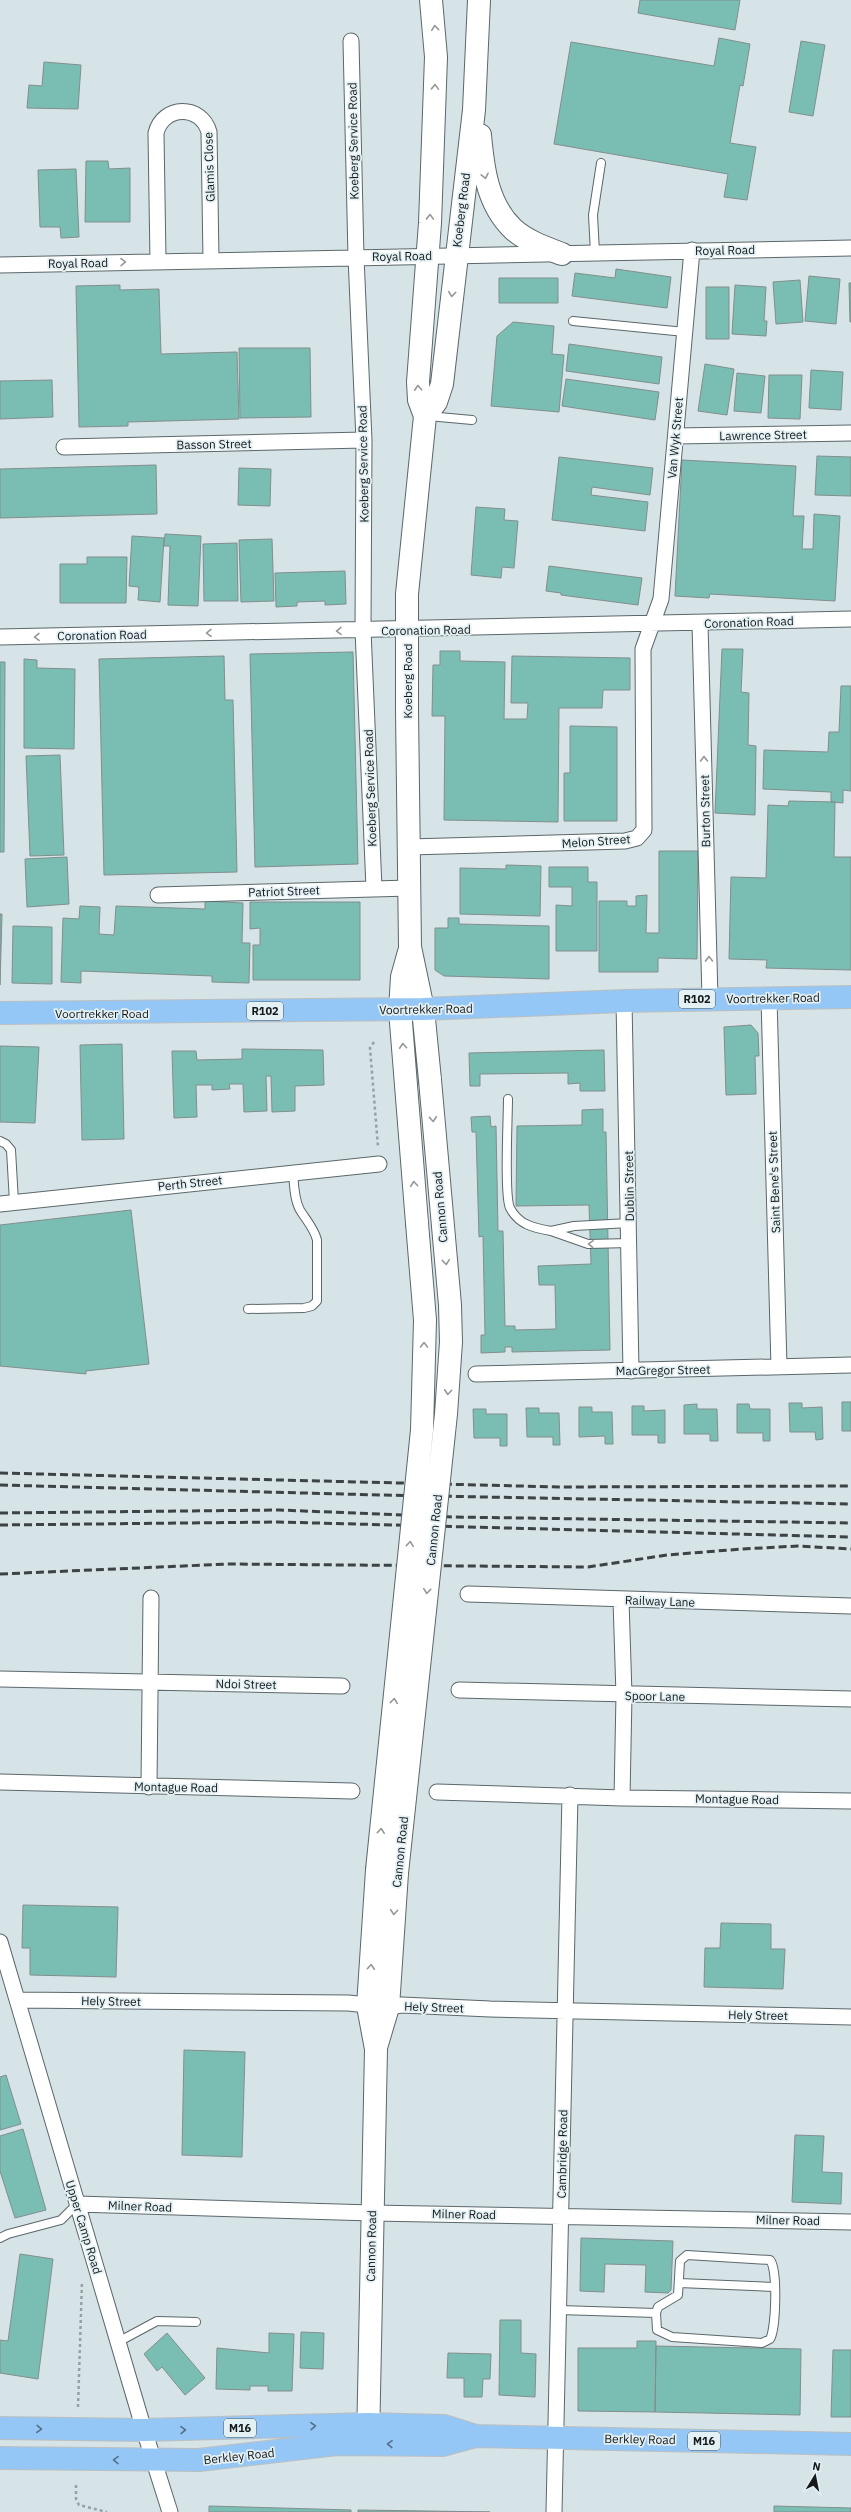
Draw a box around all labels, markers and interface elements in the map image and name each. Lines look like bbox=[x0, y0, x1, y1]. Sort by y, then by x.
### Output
one-way arrow bbox=[430, 25, 439, 32]
street label: Koeberg Service Road bbox=[344, 82, 362, 200]
one-way arrow bbox=[431, 84, 439, 90]
street label: Glamis Close bbox=[200, 131, 218, 202]
street label: Koeberg Road bbox=[449, 172, 473, 248]
one-way arrow bbox=[480, 173, 489, 179]
one-way arrow bbox=[426, 214, 434, 220]
street label: Royal Road bbox=[695, 242, 755, 258]
street label: Royal Road bbox=[372, 248, 432, 264]
street label: Royal Road bbox=[48, 255, 108, 271]
one-way arrow bbox=[120, 258, 126, 266]
one-way arrow bbox=[447, 291, 456, 298]
one-way arrow bbox=[414, 385, 423, 391]
street label: Van Wyk Street bbox=[664, 397, 686, 479]
street label: Koeberg Service Road bbox=[354, 405, 372, 523]
street label: Lawrence Street bbox=[719, 427, 807, 443]
street label: Basson Street bbox=[176, 436, 252, 452]
street label: Coronation Road bbox=[704, 613, 794, 631]
street label: Coronation Road bbox=[381, 622, 471, 638]
street label: Coronation Road bbox=[57, 627, 147, 643]
one-way arrow bbox=[336, 627, 342, 635]
one-way arrow bbox=[206, 629, 212, 637]
one-way arrow bbox=[34, 633, 40, 641]
street label: Koeberg Road bbox=[400, 643, 415, 719]
street label: Koeberg Service Road bbox=[360, 729, 380, 847]
one-way arrow bbox=[699, 756, 708, 762]
street label: Burton Street bbox=[697, 775, 713, 847]
street label: Melon Street bbox=[561, 831, 631, 851]
street label: Patriot Street bbox=[248, 882, 320, 900]
one-way arrow bbox=[705, 956, 713, 962]
road number: R102 bbox=[679, 990, 715, 1008]
street label: Voortrekker Road bbox=[726, 990, 820, 1006]
street label: Voortrekker Road bbox=[379, 1001, 473, 1017]
road number: R102 bbox=[247, 1002, 283, 1020]
street label: Voortrekker Road bbox=[55, 1006, 149, 1021]
one-way arrow bbox=[399, 1043, 408, 1049]
one-way arrow bbox=[428, 1116, 437, 1122]
street label: Saint Bene's Street bbox=[765, 1131, 783, 1233]
street label: Dublin Street bbox=[621, 1151, 637, 1221]
street label: Cannon Road bbox=[429, 1171, 451, 1243]
street label: Perth Street bbox=[157, 1172, 223, 1194]
one-way arrow bbox=[409, 1181, 418, 1187]
one-way arrow bbox=[588, 1239, 594, 1248]
one-way arrow bbox=[441, 1259, 450, 1265]
one-way arrow bbox=[420, 1342, 429, 1348]
street label: MacGregor Street bbox=[616, 1362, 710, 1378]
one-way arrow bbox=[443, 1389, 452, 1395]
street label: Cannon Road bbox=[423, 1494, 445, 1566]
one-way arrow bbox=[405, 1541, 414, 1547]
one-way arrow bbox=[423, 1588, 432, 1594]
street label: Railway Lane bbox=[625, 1592, 696, 1610]
street label: Ndoi Street bbox=[215, 1676, 277, 1692]
street label: Spoor Lane bbox=[625, 1688, 686, 1704]
one-way arrow bbox=[389, 1698, 398, 1704]
street label: Montague Road bbox=[134, 1779, 218, 1795]
street label: Montague Road bbox=[695, 1791, 779, 1807]
street label: Cannon Road bbox=[389, 1816, 411, 1888]
one-way arrow bbox=[376, 1828, 385, 1834]
one-way arrow bbox=[390, 1909, 398, 1915]
one-way arrow bbox=[366, 1964, 375, 1970]
street label: Hely Street bbox=[81, 1993, 141, 2009]
street label: Hely Street bbox=[404, 1998, 464, 2016]
street label: Hely Street bbox=[728, 2007, 788, 2023]
street label: Cambridge Road bbox=[554, 2109, 570, 2199]
street label: Upper Camp Road bbox=[63, 2178, 105, 2276]
street label: Milner Road bbox=[108, 2197, 172, 2215]
street label: Milner Road bbox=[432, 2206, 496, 2222]
street label: Cannon Road bbox=[363, 2210, 379, 2282]
street label: Milner Road bbox=[756, 2212, 820, 2228]
road number: M16 bbox=[224, 2419, 256, 2437]
one-way arrow bbox=[310, 2421, 316, 2430]
one-way arrow bbox=[36, 2425, 42, 2433]
one-way arrow bbox=[180, 2426, 186, 2434]
street label: Berkley Road bbox=[604, 2431, 676, 2447]
road number: M16 bbox=[688, 2432, 720, 2450]
one-way arrow bbox=[387, 2440, 393, 2448]
street label: Berkley Road bbox=[203, 2445, 275, 2467]
one-way arrow bbox=[113, 2456, 119, 2464]
north arrow bbox=[795, 2456, 835, 2496]
text: N bbox=[812, 2459, 822, 2474]

